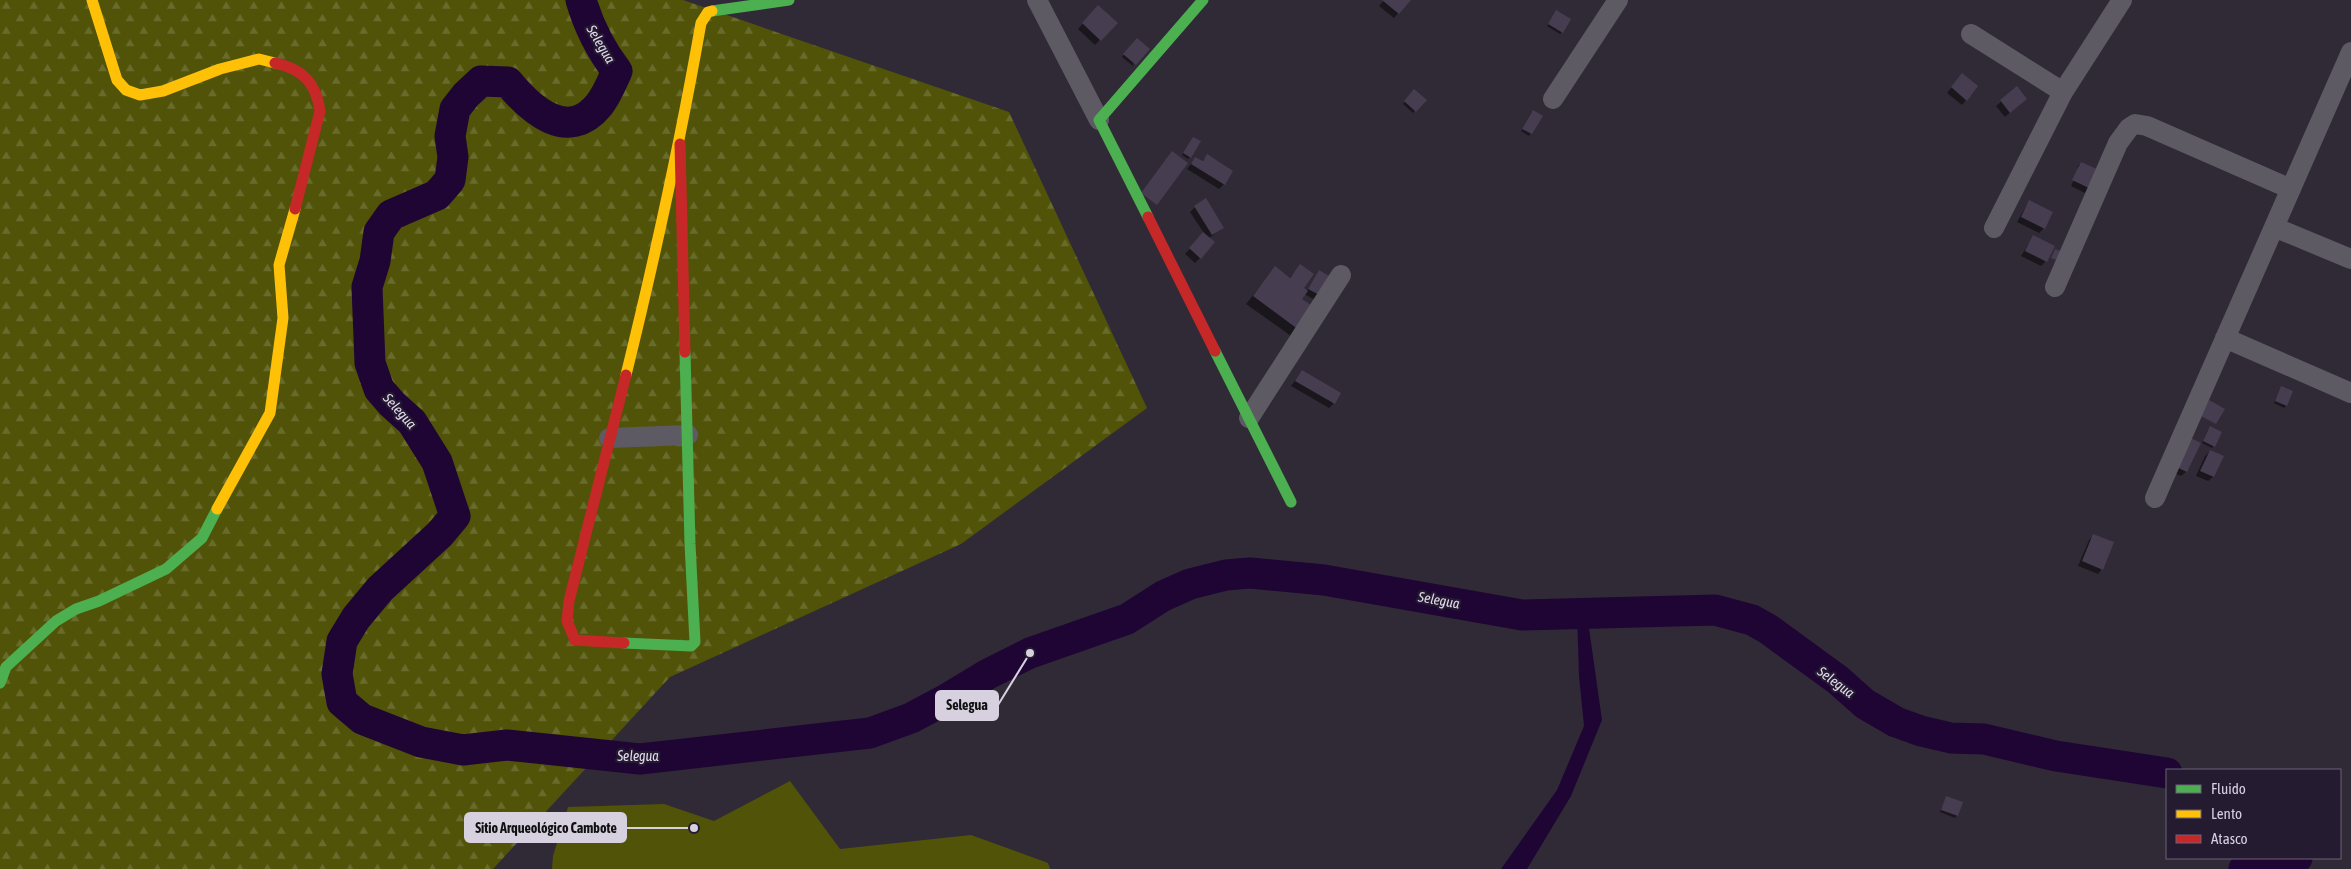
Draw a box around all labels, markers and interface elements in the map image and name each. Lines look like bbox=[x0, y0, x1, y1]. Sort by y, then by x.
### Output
water label: Selegua bbox=[583, 21, 619, 66]
water label: Selegua bbox=[379, 389, 420, 432]
water label: Selegua bbox=[1416, 588, 1461, 612]
water label: Selegua bbox=[1814, 662, 1858, 701]
callout: Selegua bbox=[936, 691, 998, 720]
text: Selegua bbox=[946, 697, 988, 713]
water label: Selegua bbox=[616, 748, 659, 764]
legend bbox=[2166, 769, 2341, 859]
text: Fluido bbox=[2211, 780, 2246, 797]
text: Lento bbox=[2211, 805, 2242, 822]
callout: Sitio Arqueológico Cambote bbox=[465, 813, 626, 842]
text: Sitio Arqueológico Cambote bbox=[475, 820, 617, 836]
text: Atasco bbox=[2211, 830, 2248, 847]

